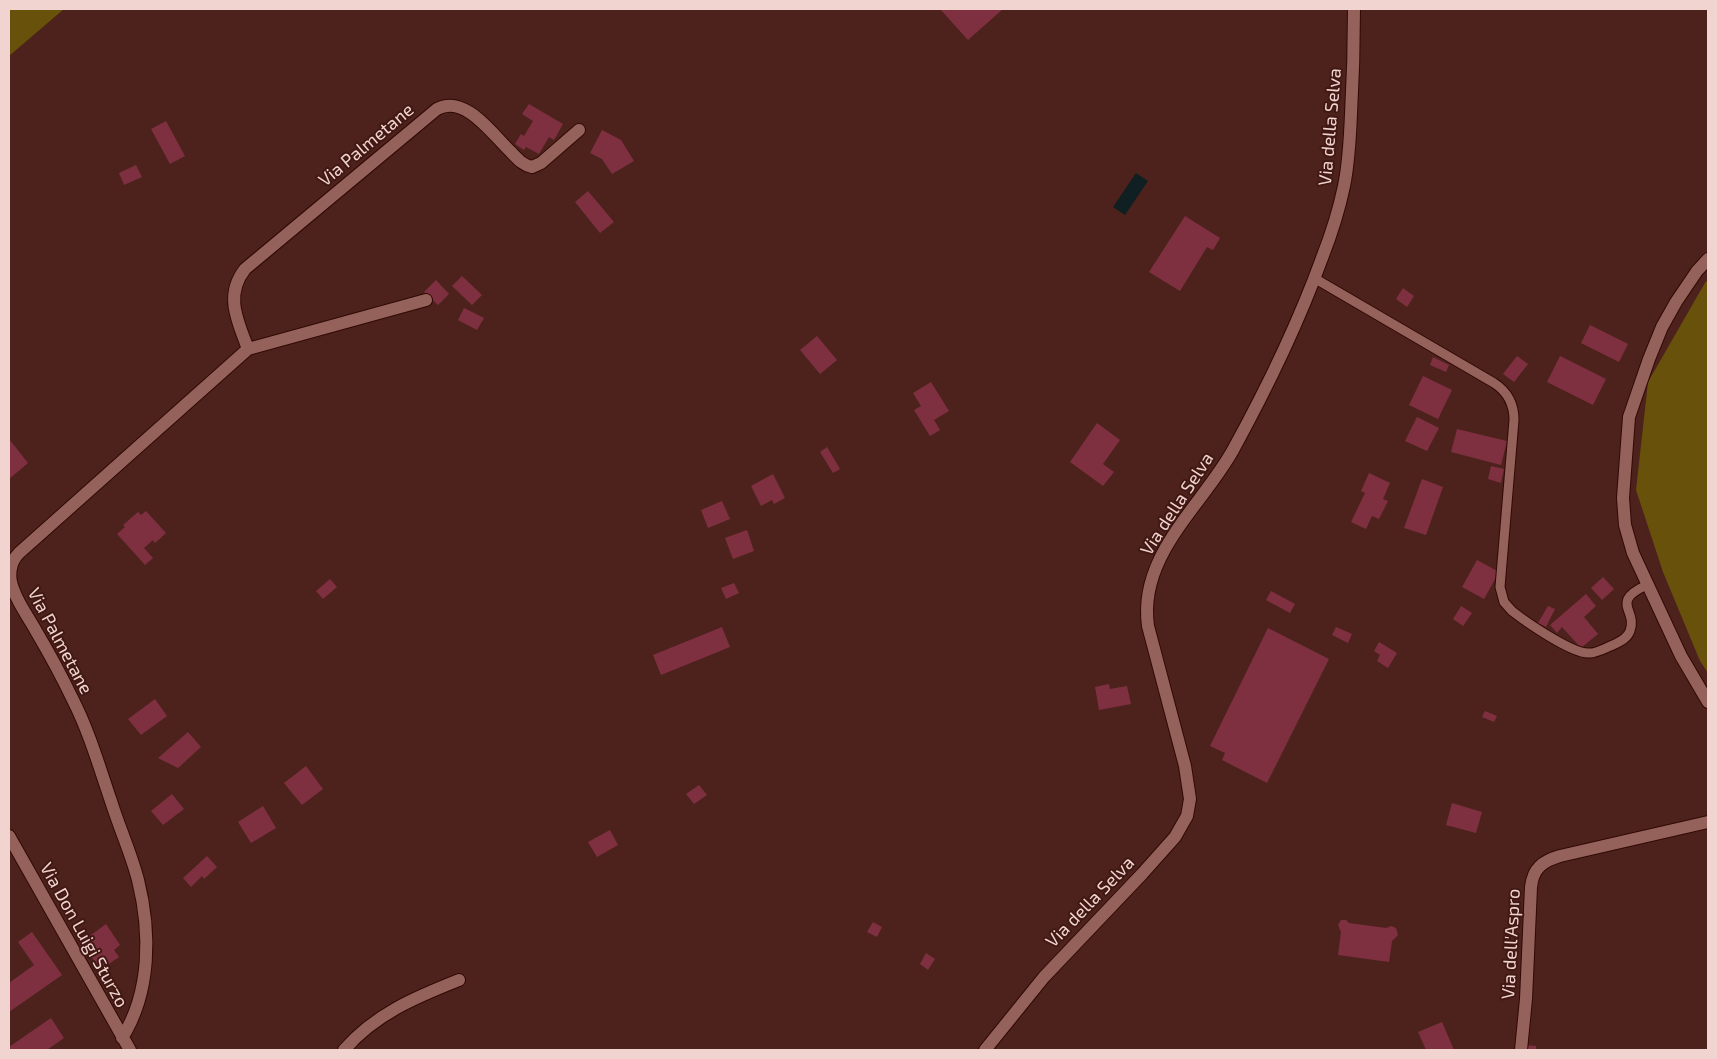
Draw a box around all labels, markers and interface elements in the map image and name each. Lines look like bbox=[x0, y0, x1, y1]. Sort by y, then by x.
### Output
street label: Via della Selva bbox=[1314, 67, 1346, 187]
street label: Via Palmetane bbox=[314, 99, 418, 191]
street label: Via della Selva bbox=[1136, 449, 1218, 559]
street label: Via Palmetane bbox=[23, 584, 97, 698]
street label: Via della Selva bbox=[1041, 852, 1139, 952]
street label: Via Don Luigi Sturzo bbox=[35, 859, 133, 1011]
street label: Via dell'Aspro bbox=[1497, 888, 1525, 1000]

